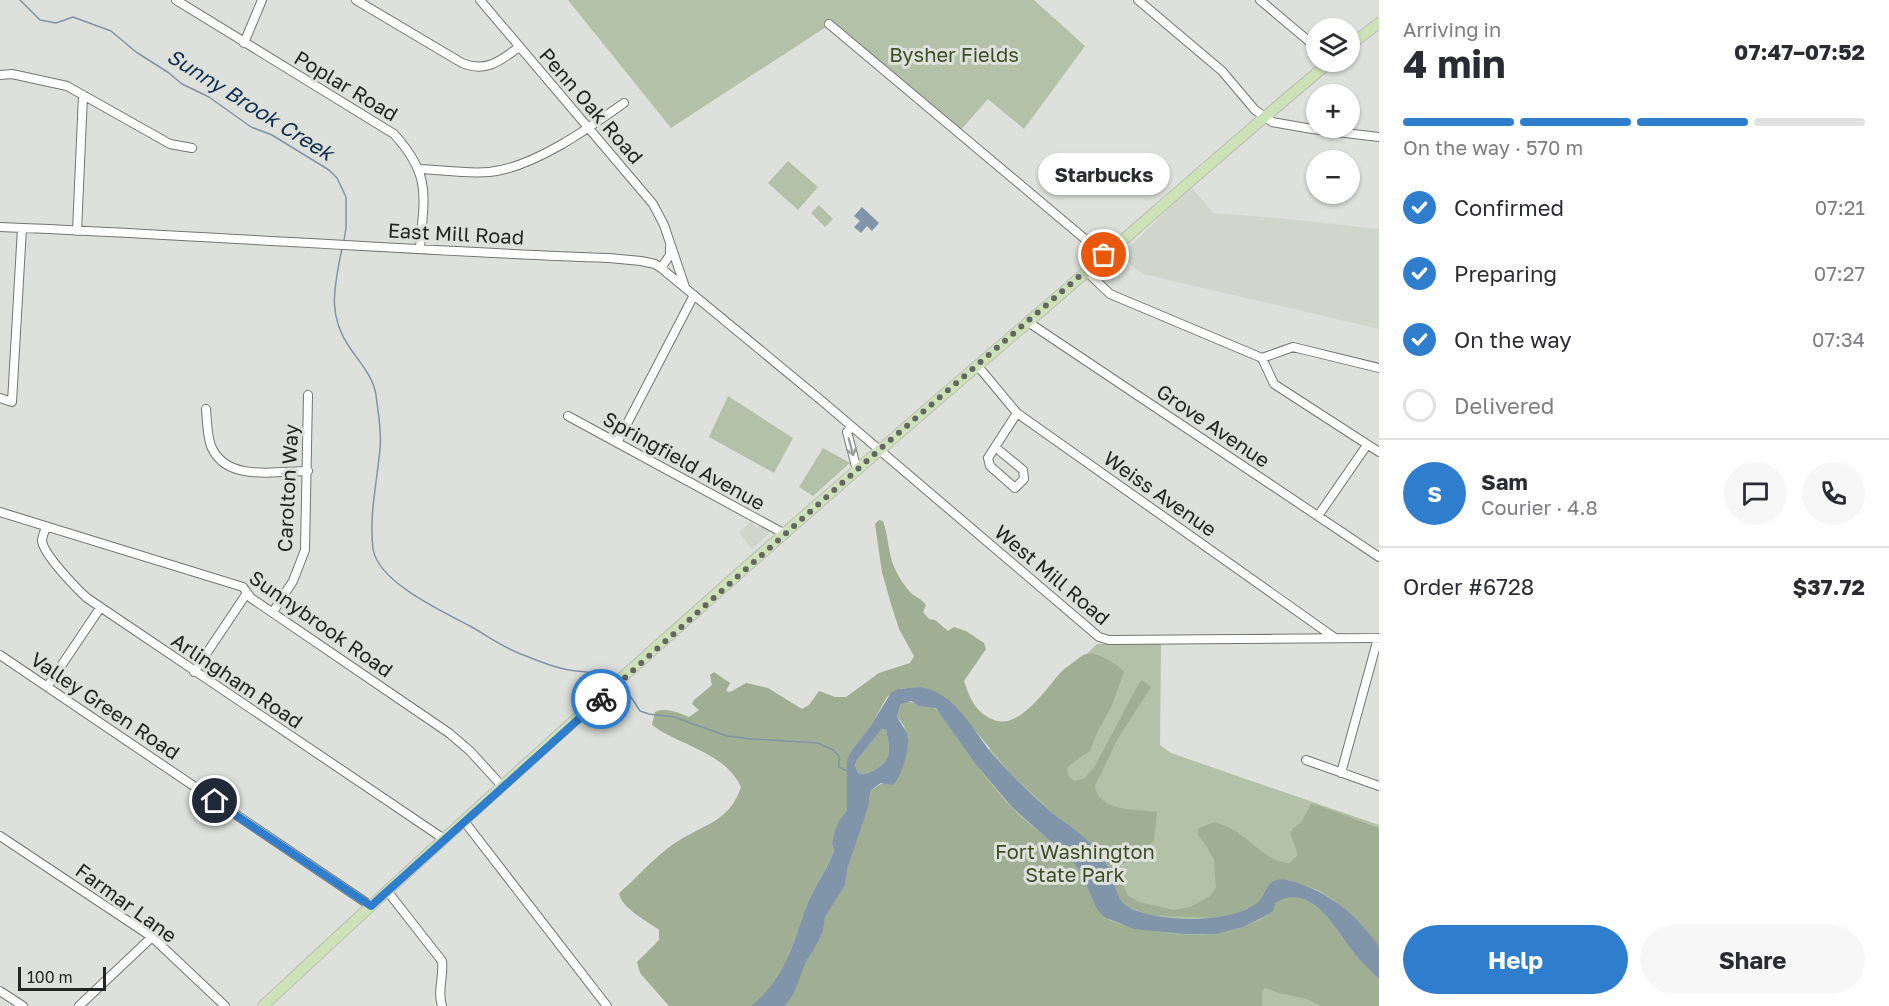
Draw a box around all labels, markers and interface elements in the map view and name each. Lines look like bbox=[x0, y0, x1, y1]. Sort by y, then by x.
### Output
text: Arriving in bbox=[1403, 17, 1501, 41]
map controls bbox=[1306, 18, 1360, 204]
button: layers bbox=[1306, 18, 1360, 72]
text: 07:47–07:52 bbox=[1734, 38, 1865, 65]
text: 4 min bbox=[1403, 40, 1506, 87]
water label: Sunny Brook Creek bbox=[162, 42, 340, 167]
park label: Bysher Fields bbox=[889, 42, 1019, 66]
street label: Penn Oak Road bbox=[535, 43, 649, 168]
street label: Poplar Road bbox=[290, 45, 403, 125]
button: + bbox=[1306, 84, 1360, 138]
text: On the way · 570 m bbox=[1403, 135, 1583, 159]
button: − bbox=[1306, 150, 1360, 204]
callout: Starbucks bbox=[1038, 153, 1170, 195]
text: Starbucks bbox=[1055, 162, 1154, 186]
icon: check bbox=[1403, 191, 1436, 224]
text: Confirmed bbox=[1454, 194, 1564, 221]
text: 07:21 bbox=[1815, 195, 1865, 219]
street label: East Mill Road bbox=[387, 217, 525, 249]
pin bbox=[1078, 229, 1129, 280]
icon: bag bbox=[1087, 238, 1120, 271]
icon: check bbox=[1403, 257, 1436, 290]
text: Preparing bbox=[1454, 260, 1557, 287]
text: 07:27 bbox=[1814, 261, 1865, 285]
icon: check bbox=[1403, 323, 1436, 356]
text: On the way bbox=[1454, 326, 1572, 353]
text: 07:34 bbox=[1812, 327, 1865, 351]
street label: Grove Avenue bbox=[1152, 379, 1275, 472]
text: Delivered bbox=[1454, 392, 1554, 419]
street label: Springfield Avenue bbox=[599, 406, 770, 515]
street label: Carolton Way bbox=[272, 423, 302, 553]
one-way arrow bbox=[846, 437, 857, 456]
street label: Weiss Avenue bbox=[1100, 445, 1222, 541]
button: chat bbox=[1724, 462, 1787, 525]
button: phone bbox=[1802, 462, 1865, 525]
text: Sam bbox=[1481, 468, 1528, 495]
text: S bbox=[1427, 480, 1442, 507]
text: Courier · 4.8 bbox=[1481, 495, 1598, 519]
street label: West Mill Road bbox=[990, 519, 1115, 629]
street label: Sunnybrook Road bbox=[245, 565, 398, 682]
text: Order #6728 bbox=[1403, 573, 1534, 600]
text: $37.72 bbox=[1792, 573, 1865, 600]
street label: Arlingham Road bbox=[167, 627, 308, 733]
street label: Valley Green Road bbox=[26, 646, 185, 764]
courier bbox=[571, 669, 631, 729]
icon: bike bbox=[585, 683, 618, 716]
pin bbox=[189, 775, 240, 826]
icon: home bbox=[198, 784, 231, 817]
park label: Fort Washington State Park bbox=[995, 839, 1155, 886]
street label: Farmar Lane bbox=[71, 857, 182, 947]
button: Help bbox=[1403, 925, 1628, 994]
button: Share bbox=[1640, 925, 1865, 994]
scale bar bbox=[18, 964, 106, 992]
text: 100 m bbox=[27, 967, 73, 987]

